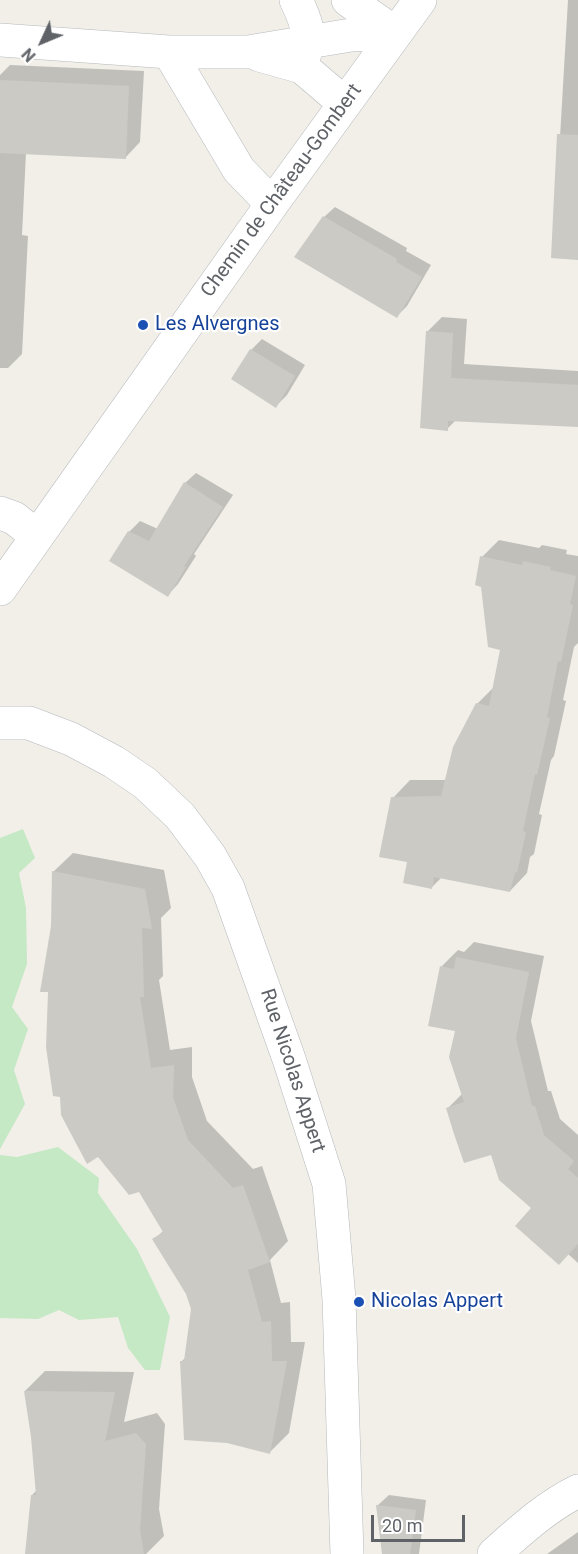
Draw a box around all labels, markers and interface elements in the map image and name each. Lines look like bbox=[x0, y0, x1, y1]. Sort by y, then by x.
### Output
north arrow bbox=[12, 12, 72, 72]
text: N bbox=[18, 44, 39, 66]
street label: Chemin de Château-Gombert bbox=[197, 80, 367, 302]
place label: Les Alvergnes bbox=[155, 313, 280, 337]
marker: Les Alvergnes bbox=[136, 318, 150, 332]
street label: Rue Nicolas Appert bbox=[254, 986, 330, 1156]
place label: Nicolas Appert bbox=[371, 1290, 503, 1314]
marker: Nicolas Appert bbox=[352, 1295, 366, 1309]
scale bar bbox=[374, 1503, 468, 1541]
text: 20 m bbox=[382, 1515, 422, 1536]

